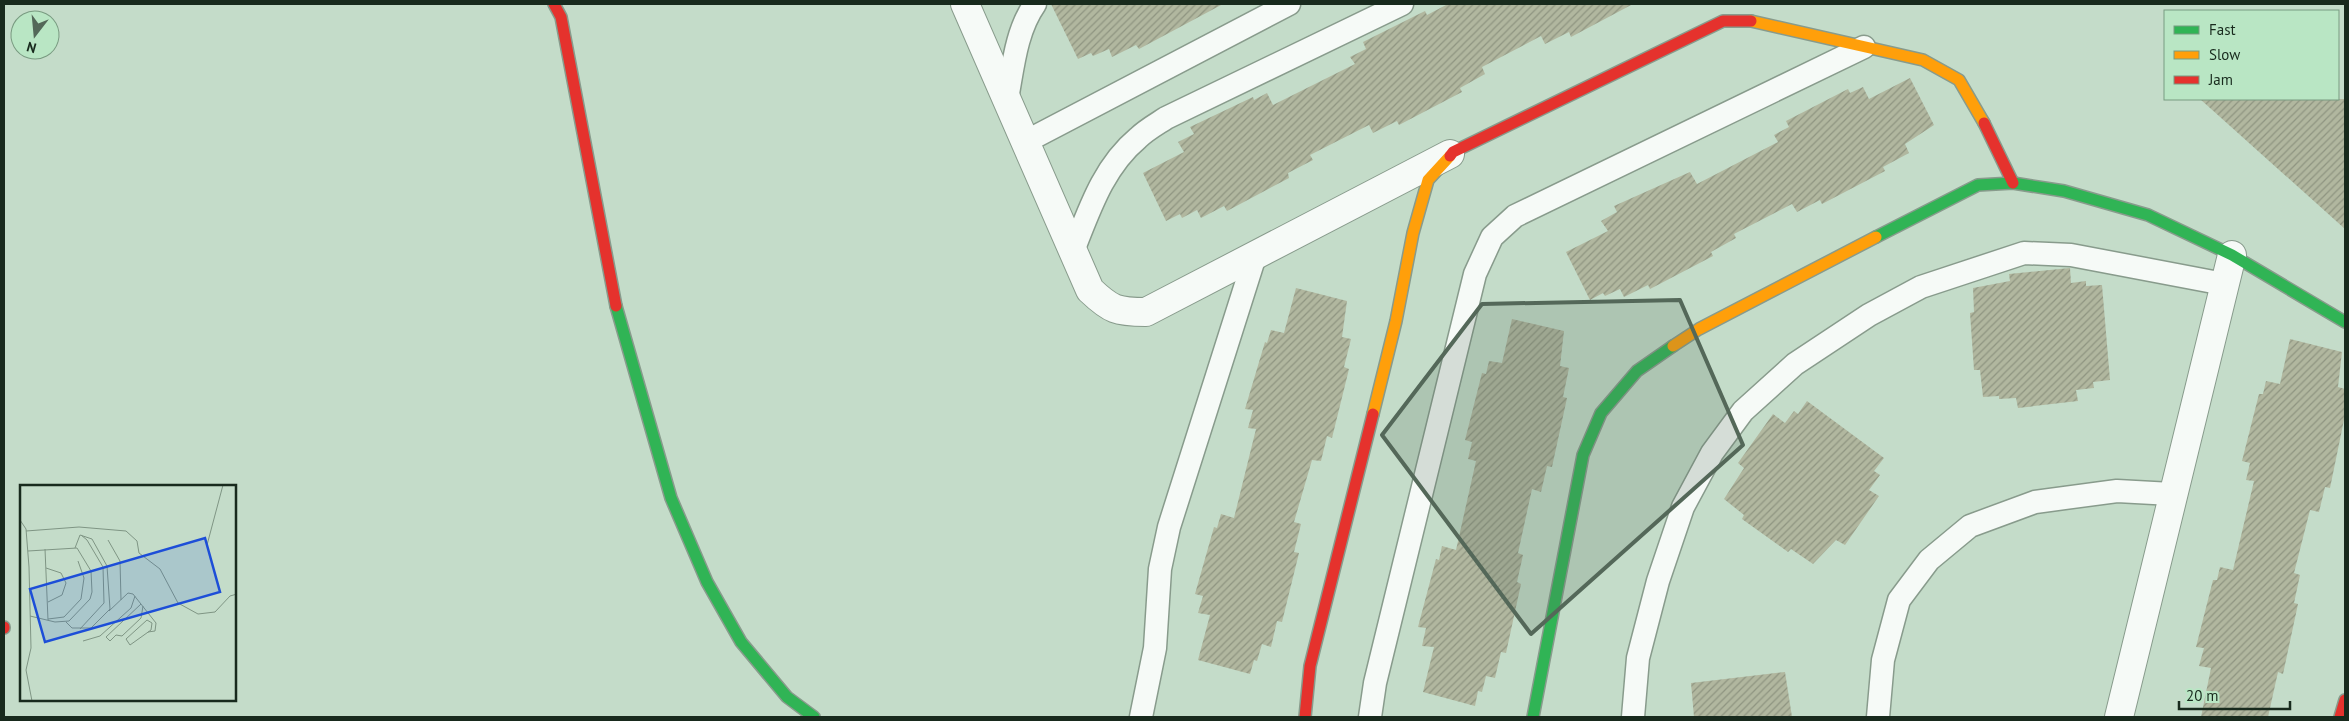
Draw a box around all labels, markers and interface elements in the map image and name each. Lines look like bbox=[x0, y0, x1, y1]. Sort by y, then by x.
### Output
north arrow bbox=[10, 10, 60, 60]
legend bbox=[2164, 10, 2339, 100]
text: Fast bbox=[2209, 20, 2236, 39]
text: N bbox=[25, 38, 38, 57]
text: Slow bbox=[2209, 45, 2240, 64]
text: Jam bbox=[2208, 70, 2233, 89]
inset map bbox=[20, 485, 236, 701]
scale bar bbox=[2179, 678, 2290, 710]
text: 20 m bbox=[2186, 686, 2219, 705]

